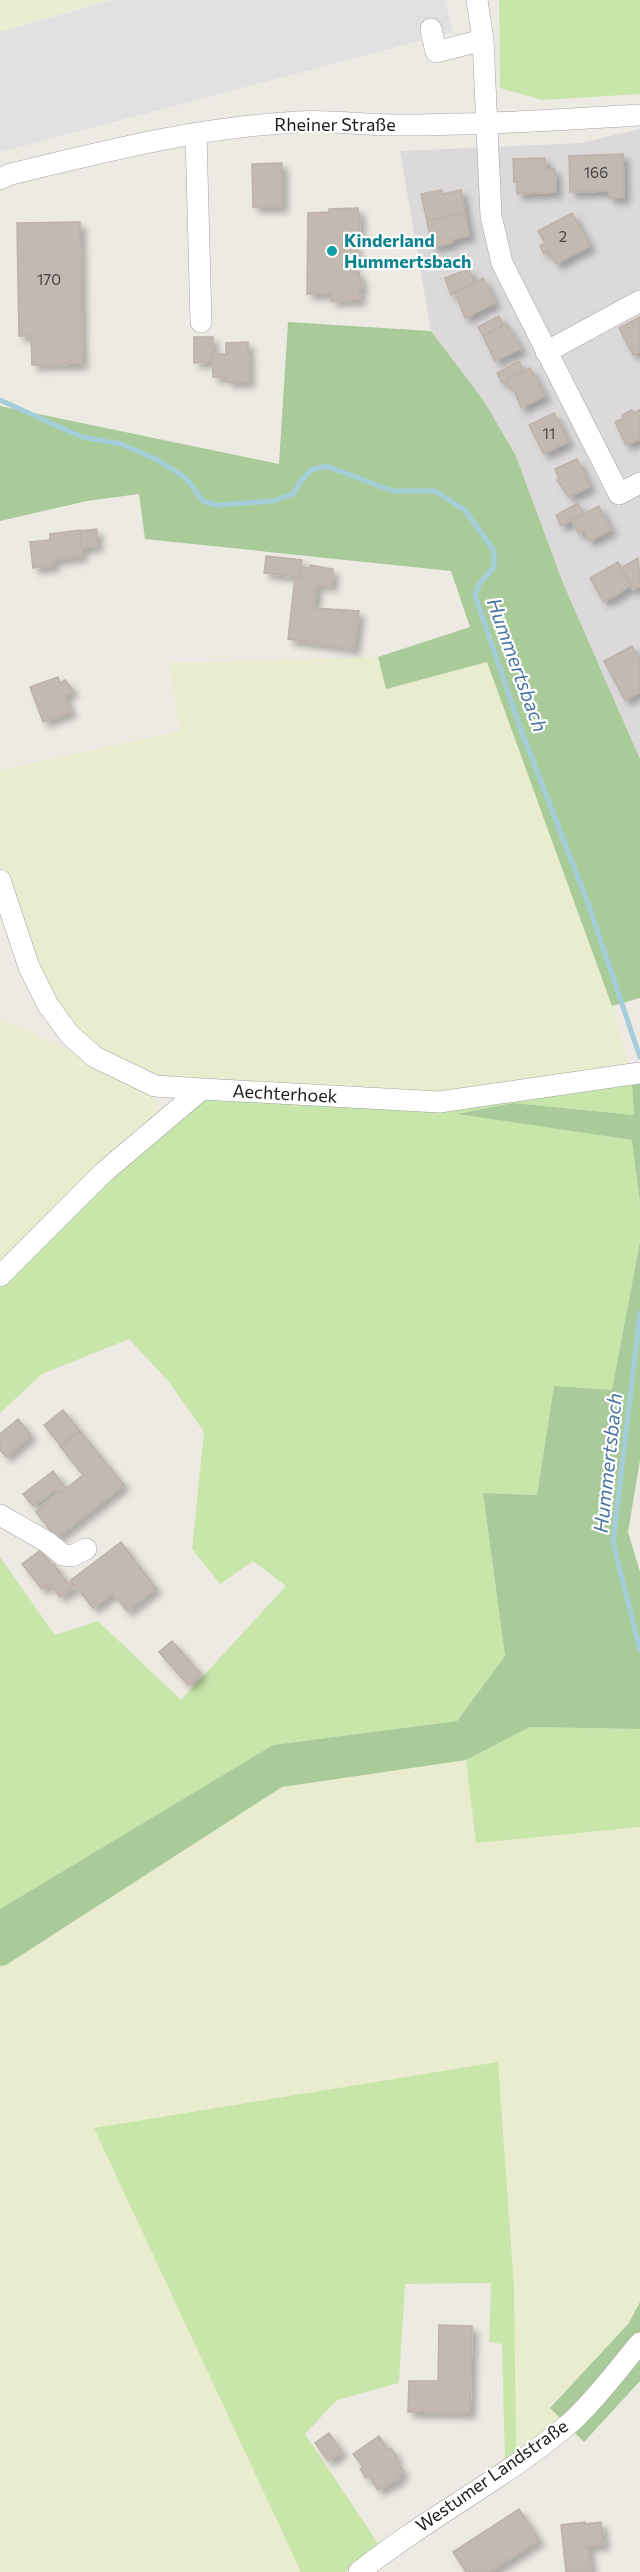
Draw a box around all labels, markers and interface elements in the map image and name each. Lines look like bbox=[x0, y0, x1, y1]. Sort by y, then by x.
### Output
street label: Rheiner Straße bbox=[274, 113, 396, 135]
house number: 166 bbox=[584, 163, 608, 181]
house number: 2 bbox=[559, 227, 567, 245]
place label: Kinderland Hummertsbach bbox=[344, 229, 471, 272]
marker: Kinderland Hummertsbach bbox=[325, 244, 339, 258]
house number: 170 bbox=[37, 270, 61, 288]
house number: 11 bbox=[543, 424, 555, 442]
water label: Hummertsbach bbox=[483, 595, 553, 735]
street label: Aechterhoek bbox=[232, 1079, 338, 1107]
water label: Hummertsbach bbox=[588, 1392, 626, 1534]
street label: Westumer Landstraße bbox=[411, 2414, 572, 2536]

